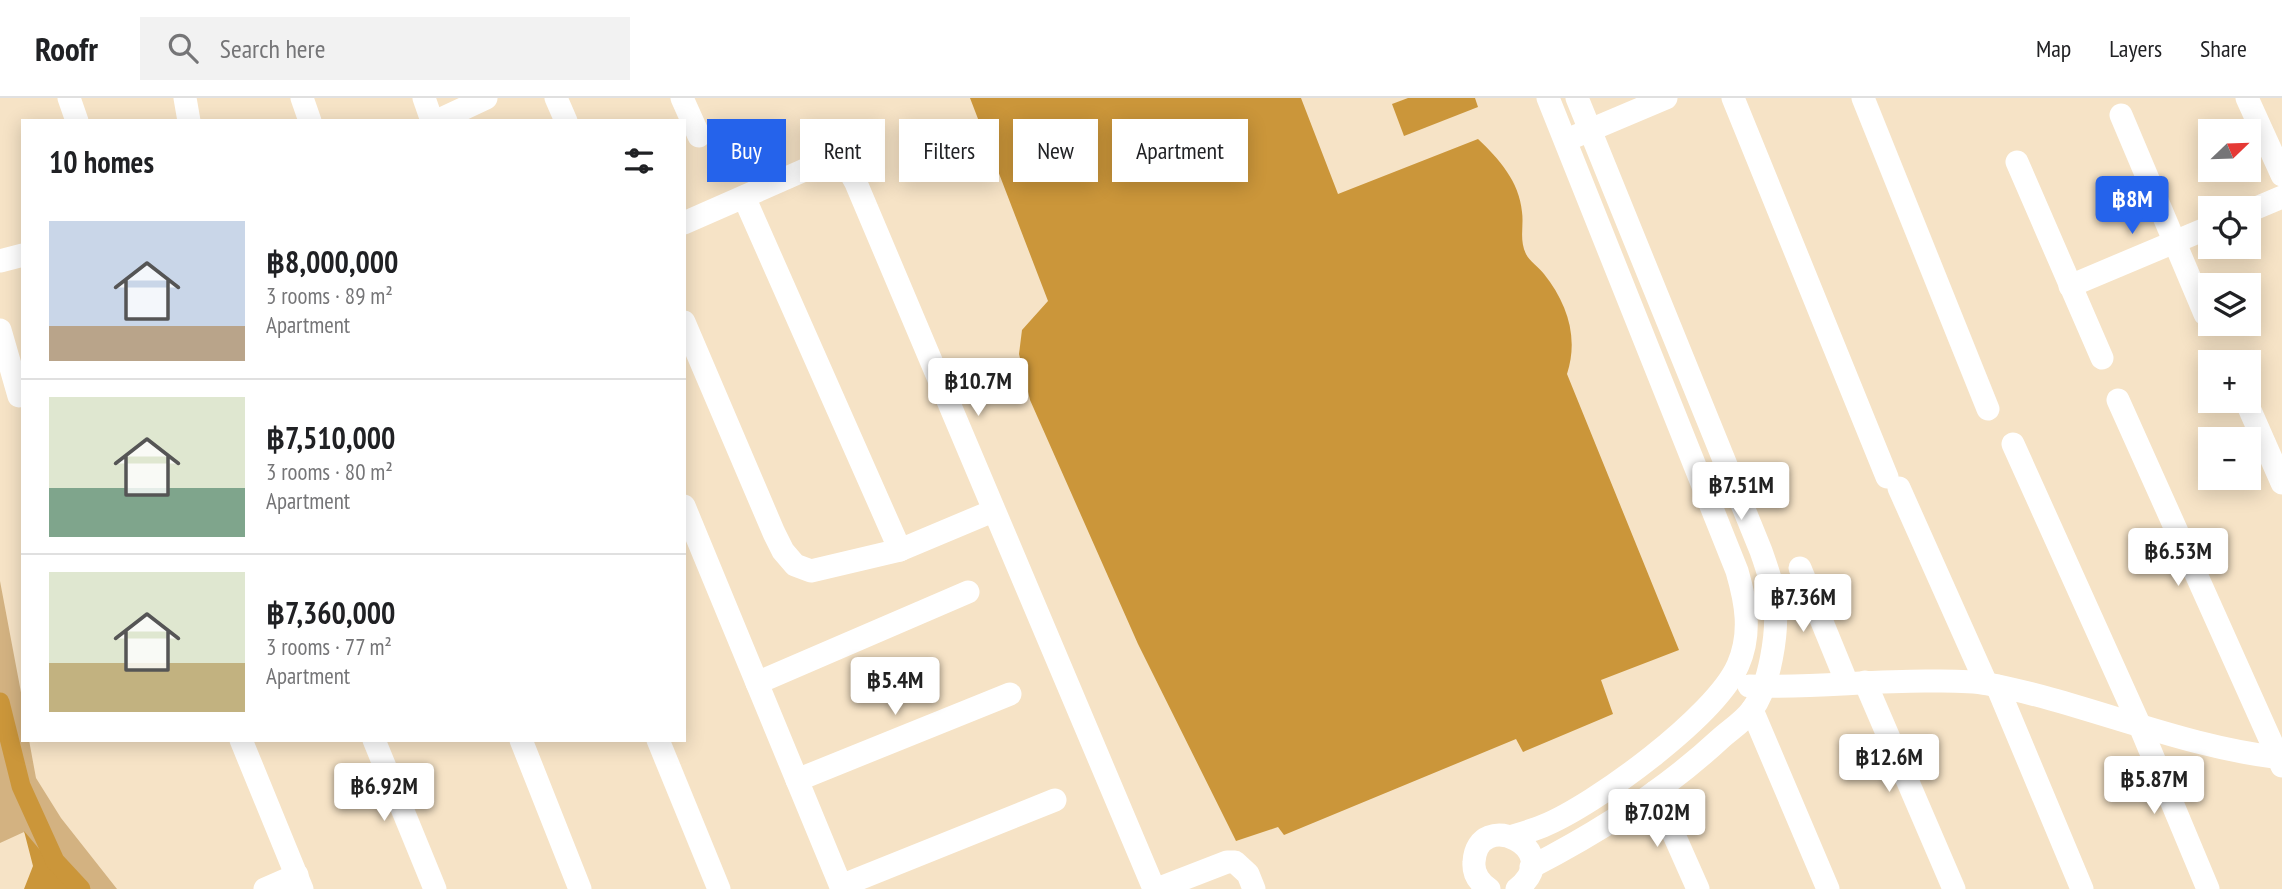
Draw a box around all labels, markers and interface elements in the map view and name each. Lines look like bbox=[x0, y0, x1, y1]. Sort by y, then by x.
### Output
search box bbox=[140, 17, 630, 80]
text: Roofr bbox=[35, 27, 98, 70]
icon: search bbox=[164, 29, 202, 67]
text: Search here bbox=[220, 32, 325, 65]
text: Map bbox=[2036, 33, 2071, 64]
text: Layers bbox=[2109, 33, 2162, 64]
text: Share bbox=[2200, 33, 2247, 64]
chip: Buy bbox=[707, 119, 786, 182]
chip: Rent bbox=[800, 119, 885, 182]
chip: Filters bbox=[899, 119, 999, 182]
chip: New bbox=[1013, 119, 1098, 182]
chip: Apartment bbox=[1112, 119, 1248, 182]
north arrow bbox=[2198, 119, 2261, 182]
map controls bbox=[2198, 119, 2261, 490]
text: 10 homes bbox=[49, 142, 154, 181]
icon: filters bbox=[620, 142, 658, 180]
pin: ฿8M bbox=[2098, 176, 2166, 236]
text: ฿8M bbox=[2112, 184, 2152, 213]
button: locate bbox=[2198, 196, 2261, 259]
text: ฿8,000,000 bbox=[266, 242, 398, 281]
icon: home bbox=[105, 249, 189, 333]
button: layers bbox=[2198, 273, 2261, 336]
text: 3 rooms · 89 m² bbox=[266, 281, 393, 310]
text: Apartment bbox=[266, 310, 350, 339]
button: + bbox=[2198, 350, 2261, 413]
pin: ฿10.7M bbox=[921, 358, 1035, 418]
text: ฿10.7M bbox=[944, 366, 1012, 395]
text: ฿7,510,000 bbox=[266, 418, 395, 457]
icon: home bbox=[105, 425, 189, 509]
button: − bbox=[2198, 427, 2261, 490]
text: 3 rooms · 80 m² bbox=[266, 457, 393, 486]
pin: ฿7.51M bbox=[1684, 462, 1798, 522]
text: ฿7.51M bbox=[1708, 470, 1774, 499]
text: Apartment bbox=[266, 486, 350, 515]
pin: ฿6.53M bbox=[2121, 528, 2235, 588]
text: ฿6.53M bbox=[2144, 536, 2212, 565]
pin: ฿7.36M bbox=[1746, 574, 1860, 634]
text: ฿7.36M bbox=[1770, 582, 1836, 611]
text: ฿7,360,000 bbox=[266, 593, 395, 632]
icon: home bbox=[105, 600, 189, 684]
text: 3 rooms · 77 m² bbox=[266, 632, 392, 661]
pin: ฿5.4M bbox=[846, 658, 944, 717]
text: Apartment bbox=[266, 661, 350, 690]
text: ฿5.4M bbox=[867, 665, 923, 694]
pin: ฿12.6M bbox=[1832, 734, 1946, 794]
text: ฿12.6M bbox=[1855, 742, 1923, 771]
pin: ฿5.87M bbox=[2097, 756, 2211, 816]
pin: ฿6.92M bbox=[327, 764, 441, 823]
text: ฿5.87M bbox=[2120, 764, 2188, 793]
text: ฿6.92M bbox=[350, 771, 418, 800]
pin: ฿7.02M bbox=[1600, 790, 1714, 849]
text: ฿7.02M bbox=[1624, 797, 1690, 826]

